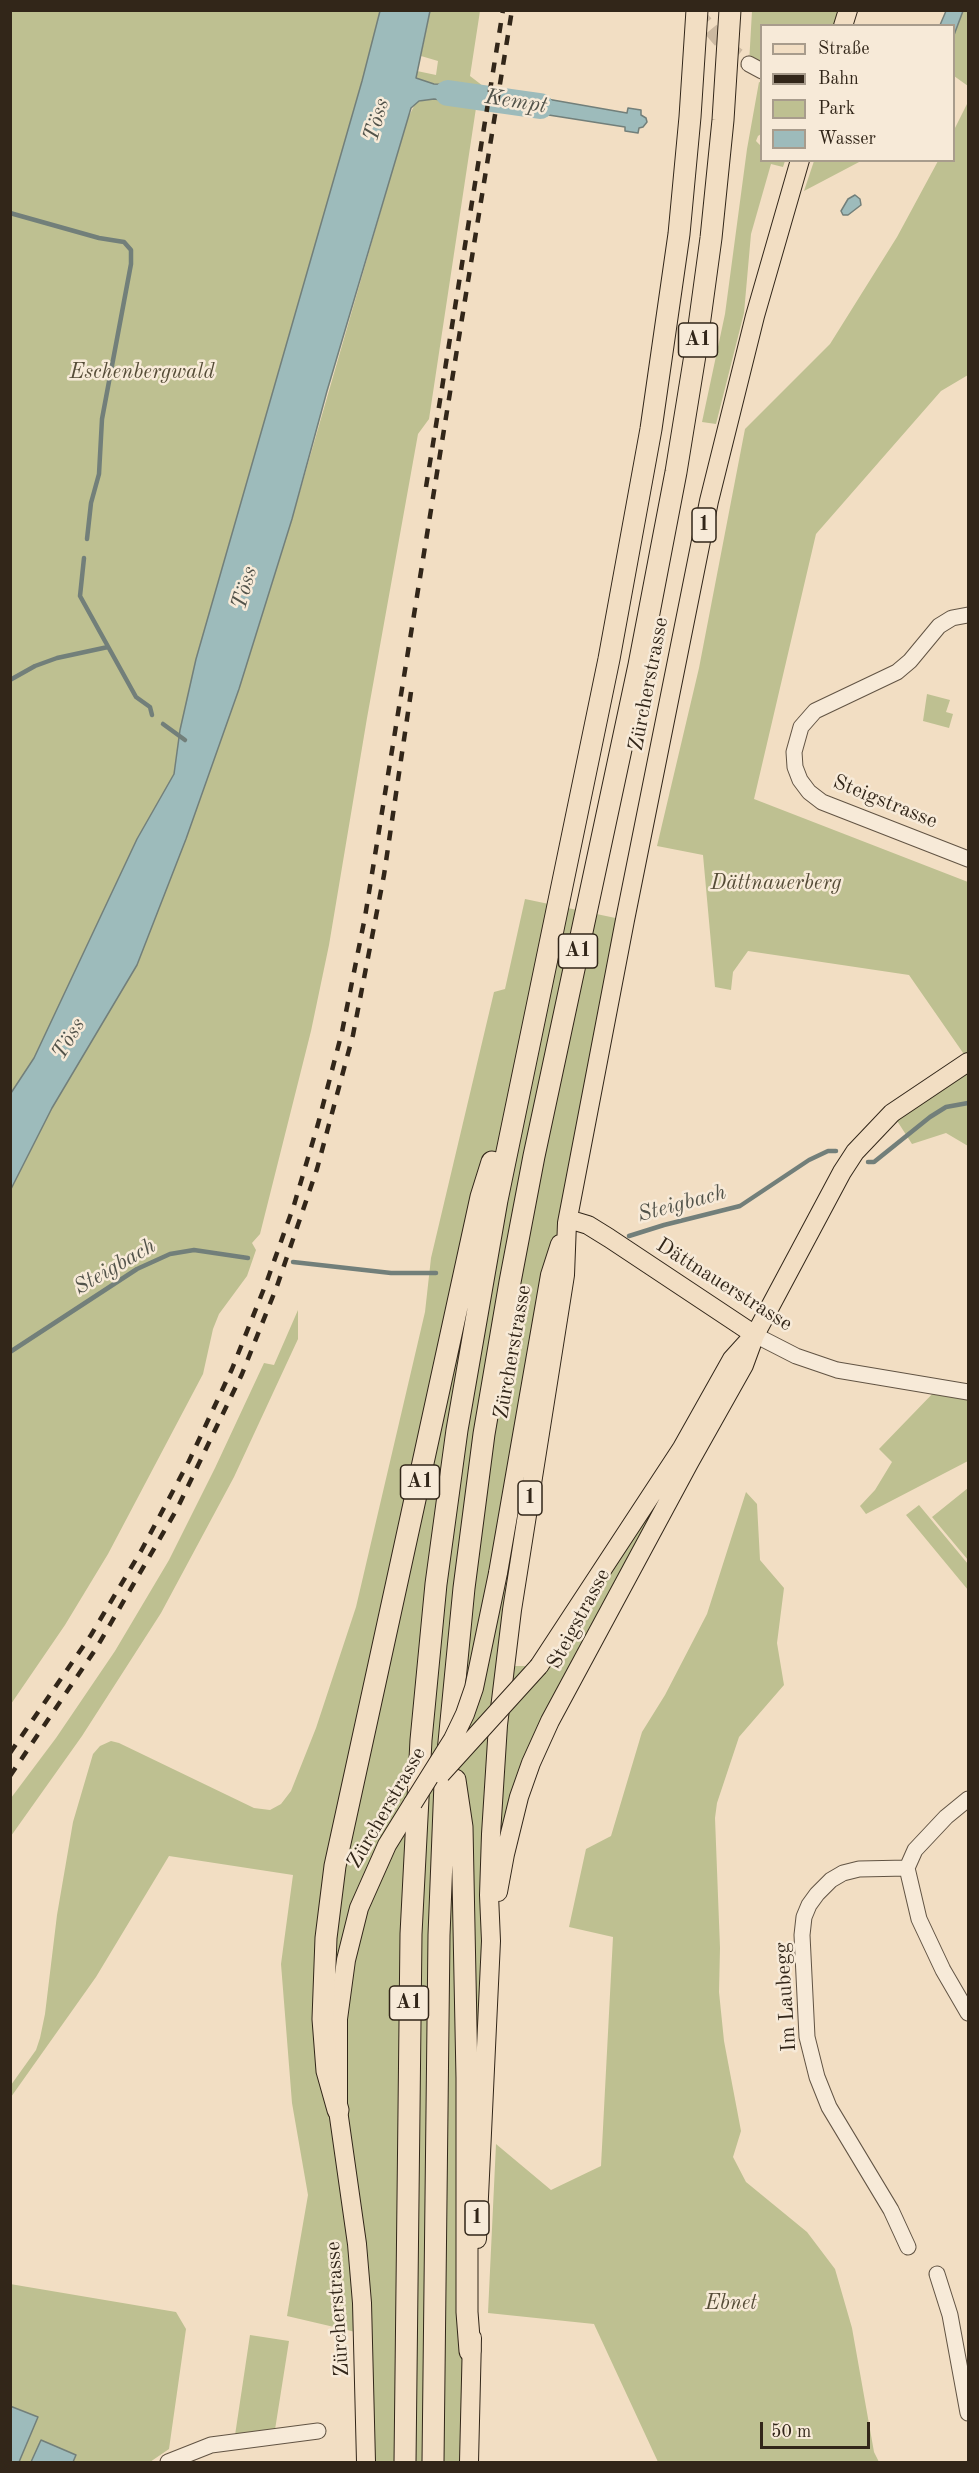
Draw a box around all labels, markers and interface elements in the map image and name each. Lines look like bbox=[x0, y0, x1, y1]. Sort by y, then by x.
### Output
legend bbox=[760, 24, 955, 162]
text: Straße bbox=[818, 40, 869, 58]
text: Bahn bbox=[818, 70, 859, 88]
water label: Kempt bbox=[483, 84, 549, 120]
water label: Töss bbox=[358, 95, 396, 145]
text: Park bbox=[818, 100, 855, 118]
text: Wasser bbox=[818, 130, 876, 148]
road number: A1 bbox=[678, 323, 718, 357]
park label: Eschenbergwald bbox=[69, 359, 215, 385]
road number: 1 bbox=[692, 508, 716, 542]
water label: Töss bbox=[226, 563, 264, 613]
street label: Zürcherstrasse bbox=[624, 615, 674, 753]
street label: Steigstrasse bbox=[829, 770, 941, 834]
park label: Dättnauerberg bbox=[710, 870, 842, 896]
road number: A1 bbox=[558, 934, 598, 968]
water label: Töss bbox=[46, 1013, 92, 1065]
water label: Steigbach bbox=[635, 1180, 729, 1228]
water label: Steigbach bbox=[69, 1233, 161, 1301]
street label: Dättnauerstrasse bbox=[651, 1233, 797, 1337]
street label: Zürcherstrasse bbox=[489, 1283, 537, 1421]
road number: A1 bbox=[400, 1465, 440, 1499]
road number: 1 bbox=[518, 1481, 542, 1515]
street label: Steigstrasse bbox=[542, 1564, 616, 1674]
street label: Zürcherstrasse bbox=[342, 1743, 432, 1873]
street label: Im Laubegg bbox=[770, 1941, 802, 2053]
road number: A1 bbox=[390, 1986, 428, 2020]
road number: 1 bbox=[465, 2201, 489, 2235]
street label: Zürcherstrasse bbox=[321, 2240, 355, 2378]
park label: Ebnet bbox=[705, 2290, 757, 2316]
scale bar bbox=[763, 2410, 872, 2448]
text: 50 m bbox=[771, 2423, 811, 2441]

